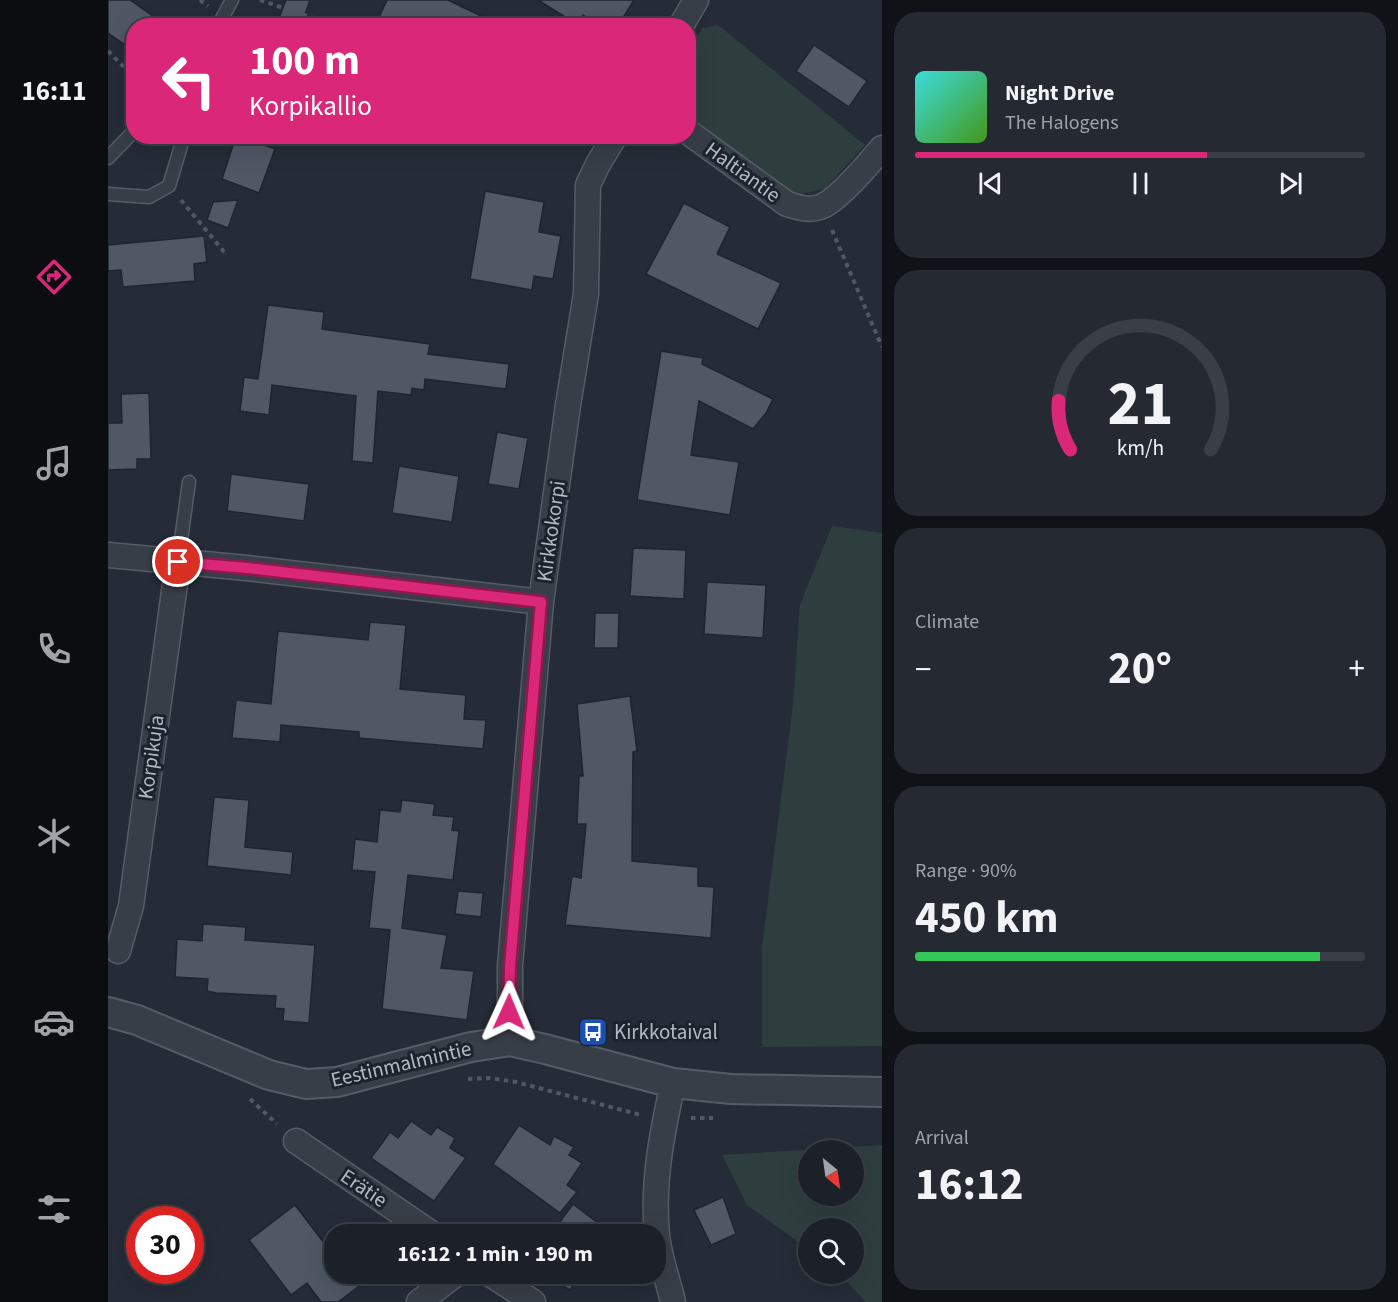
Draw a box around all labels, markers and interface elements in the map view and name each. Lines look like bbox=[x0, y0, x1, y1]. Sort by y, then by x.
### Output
text: 100 m bbox=[249, 31, 360, 91]
icon: left bbox=[150, 42, 228, 120]
text: 16:11 bbox=[21, 72, 87, 111]
text: Night Drive bbox=[1005, 77, 1114, 109]
text: Korpikallio bbox=[249, 87, 372, 126]
text: The Halogens bbox=[1005, 109, 1119, 137]
street label: Haltiantie bbox=[699, 134, 787, 210]
icon: previous bbox=[974, 167, 1007, 200]
icon: pause bbox=[1124, 167, 1157, 200]
icon: next bbox=[1274, 167, 1307, 200]
icon: directions bbox=[33, 256, 75, 298]
text: 21 bbox=[1107, 360, 1173, 449]
text: km/h bbox=[1116, 433, 1164, 464]
icon: music bbox=[33, 442, 75, 484]
street label: Kirkkokorpi bbox=[529, 478, 573, 584]
pin bbox=[152, 536, 203, 587]
icon: arrive bbox=[161, 545, 194, 578]
text: Climate bbox=[915, 608, 979, 636]
icon: phone bbox=[33, 628, 75, 670]
text: 20° bbox=[1108, 637, 1172, 701]
text: − bbox=[915, 646, 931, 693]
text: + bbox=[1349, 646, 1365, 693]
street label: Korpikuja bbox=[130, 713, 172, 801]
icon: climate bbox=[33, 815, 75, 857]
text: Range · 90% bbox=[915, 857, 1016, 885]
text: 450 km bbox=[915, 886, 1059, 950]
position arrow bbox=[477, 980, 541, 1044]
icon: car bbox=[33, 1001, 75, 1043]
bus stop icon: Kirkkotaival bbox=[577, 1016, 609, 1048]
place label: Kirkkotaival bbox=[614, 1017, 718, 1047]
street label: Eestinmalmintie bbox=[328, 1033, 474, 1095]
text: Arrival bbox=[915, 1124, 969, 1152]
north arrow bbox=[798, 1140, 864, 1206]
map controls bbox=[798, 1140, 864, 1284]
text: 16:12 bbox=[915, 1153, 1024, 1217]
street label: Erätie bbox=[335, 1161, 393, 1215]
icon: filters bbox=[33, 1188, 75, 1230]
speed limit sign: 30 bbox=[126, 1206, 204, 1284]
button: search bbox=[798, 1218, 864, 1284]
text: 16:12 · 1 min · 190 m bbox=[397, 1238, 593, 1270]

